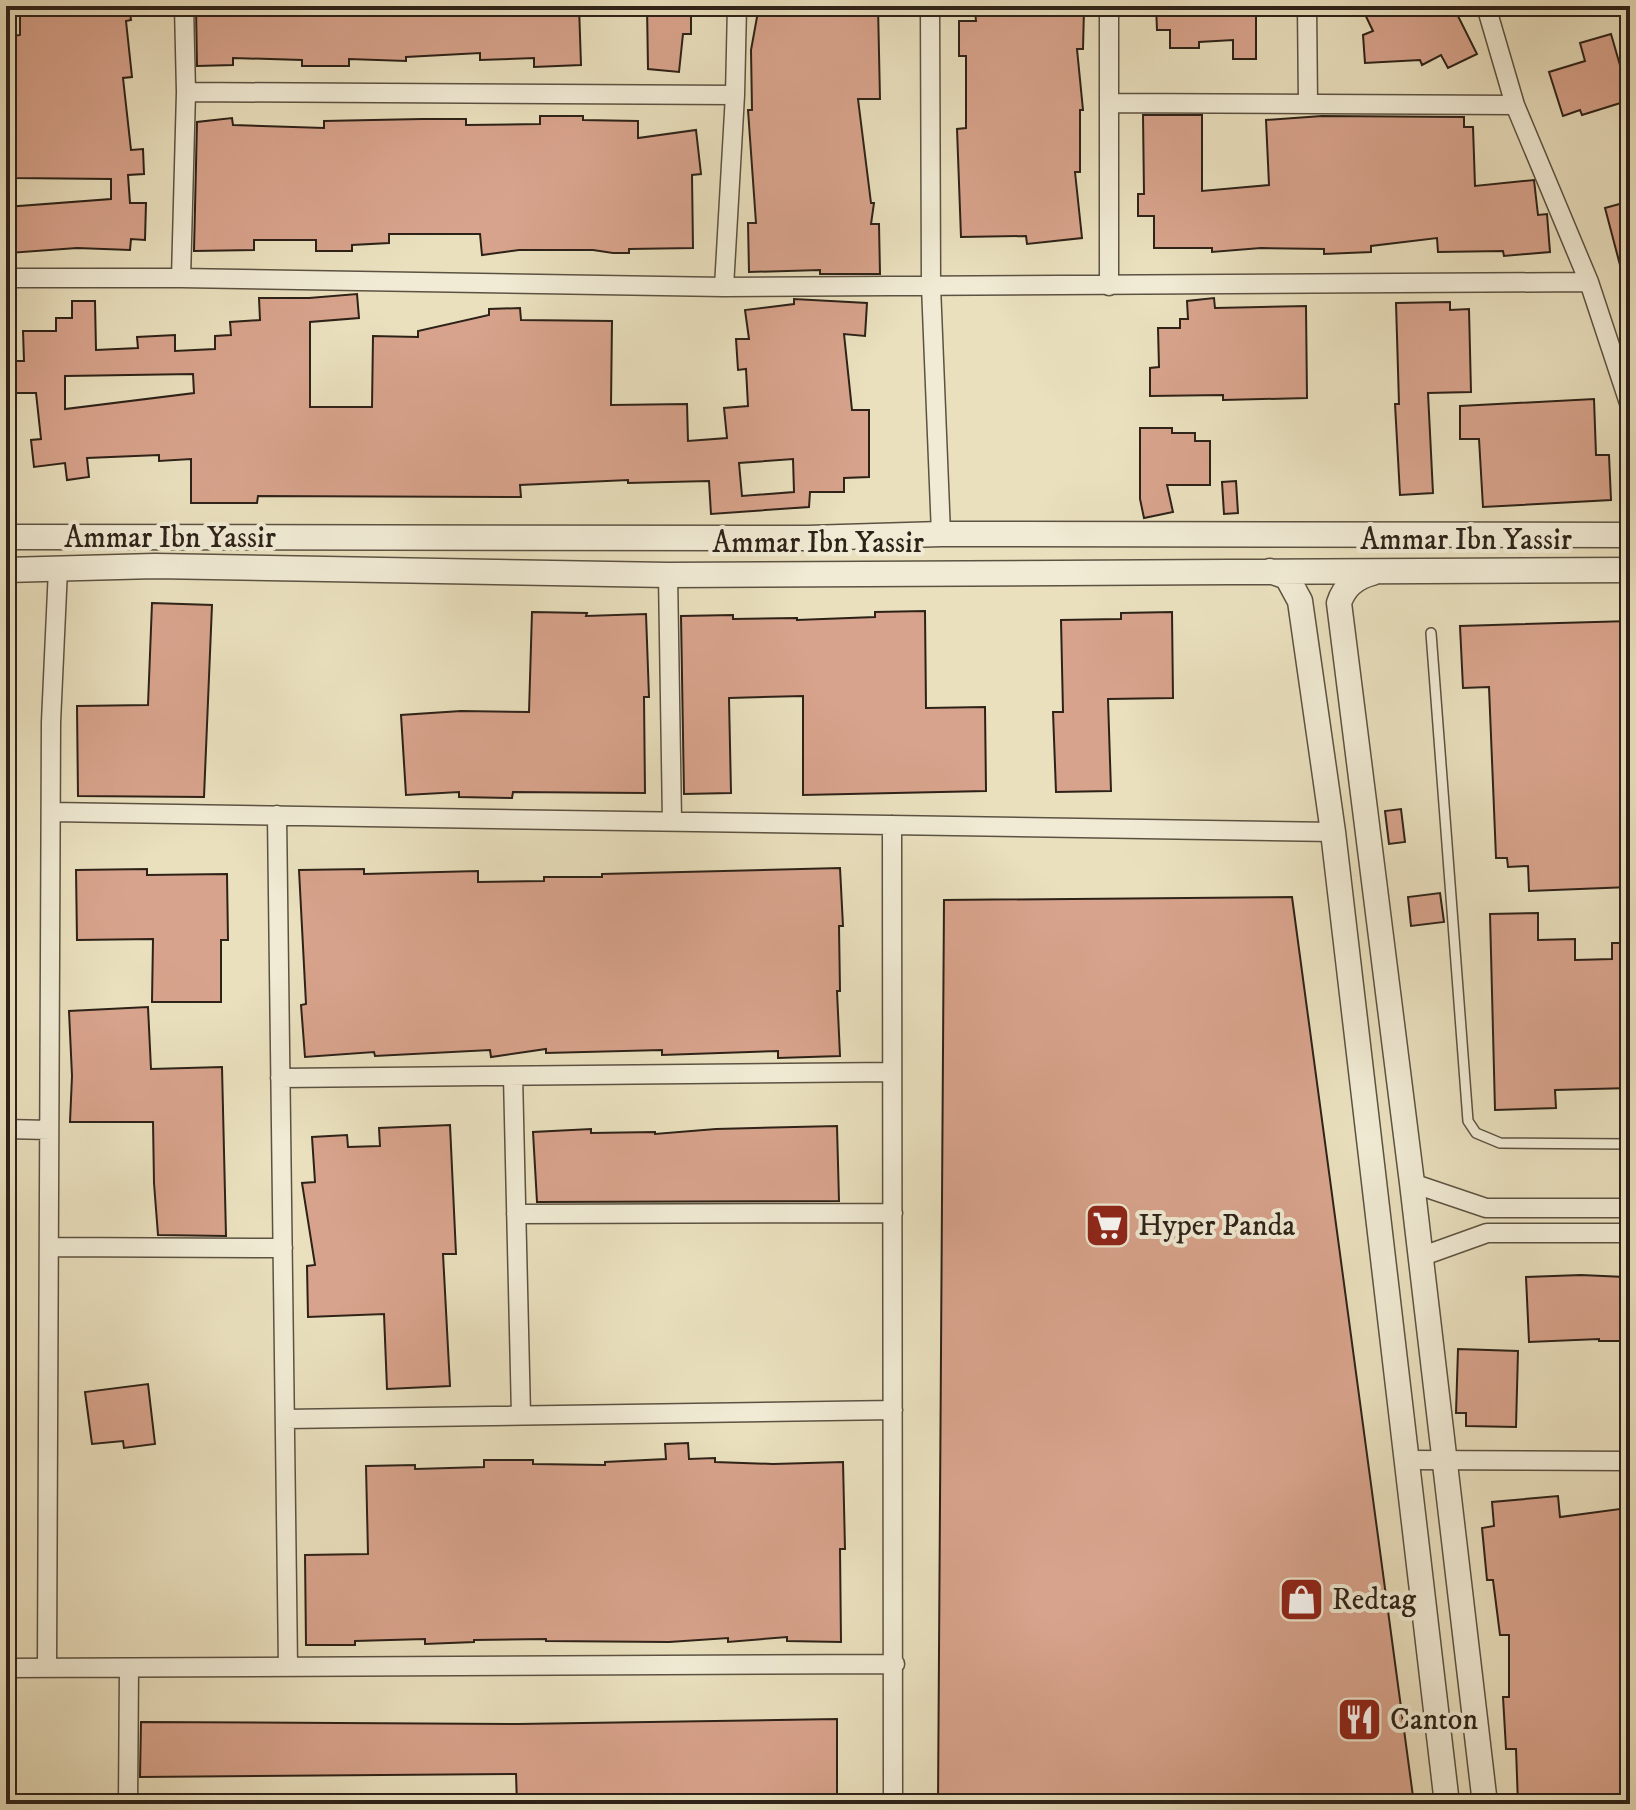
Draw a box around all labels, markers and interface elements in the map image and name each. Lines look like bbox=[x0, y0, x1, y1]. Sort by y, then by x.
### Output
street label: Ammar Ibn Yassir bbox=[64, 520, 276, 557]
street label: Ammar Ibn Yassir bbox=[1360, 522, 1572, 559]
street label: Ammar Ibn Yassir bbox=[712, 525, 924, 562]
supermarket icon: Hyper Panda bbox=[1083, 1201, 1131, 1249]
place label: Hyper Panda bbox=[1138, 1208, 1296, 1245]
shop icon: Redtag bbox=[1277, 1575, 1325, 1623]
place label: Redtag bbox=[1332, 1582, 1417, 1619]
restaurant icon: Canton bbox=[1335, 1695, 1383, 1743]
place label: Canton bbox=[1390, 1702, 1478, 1739]

